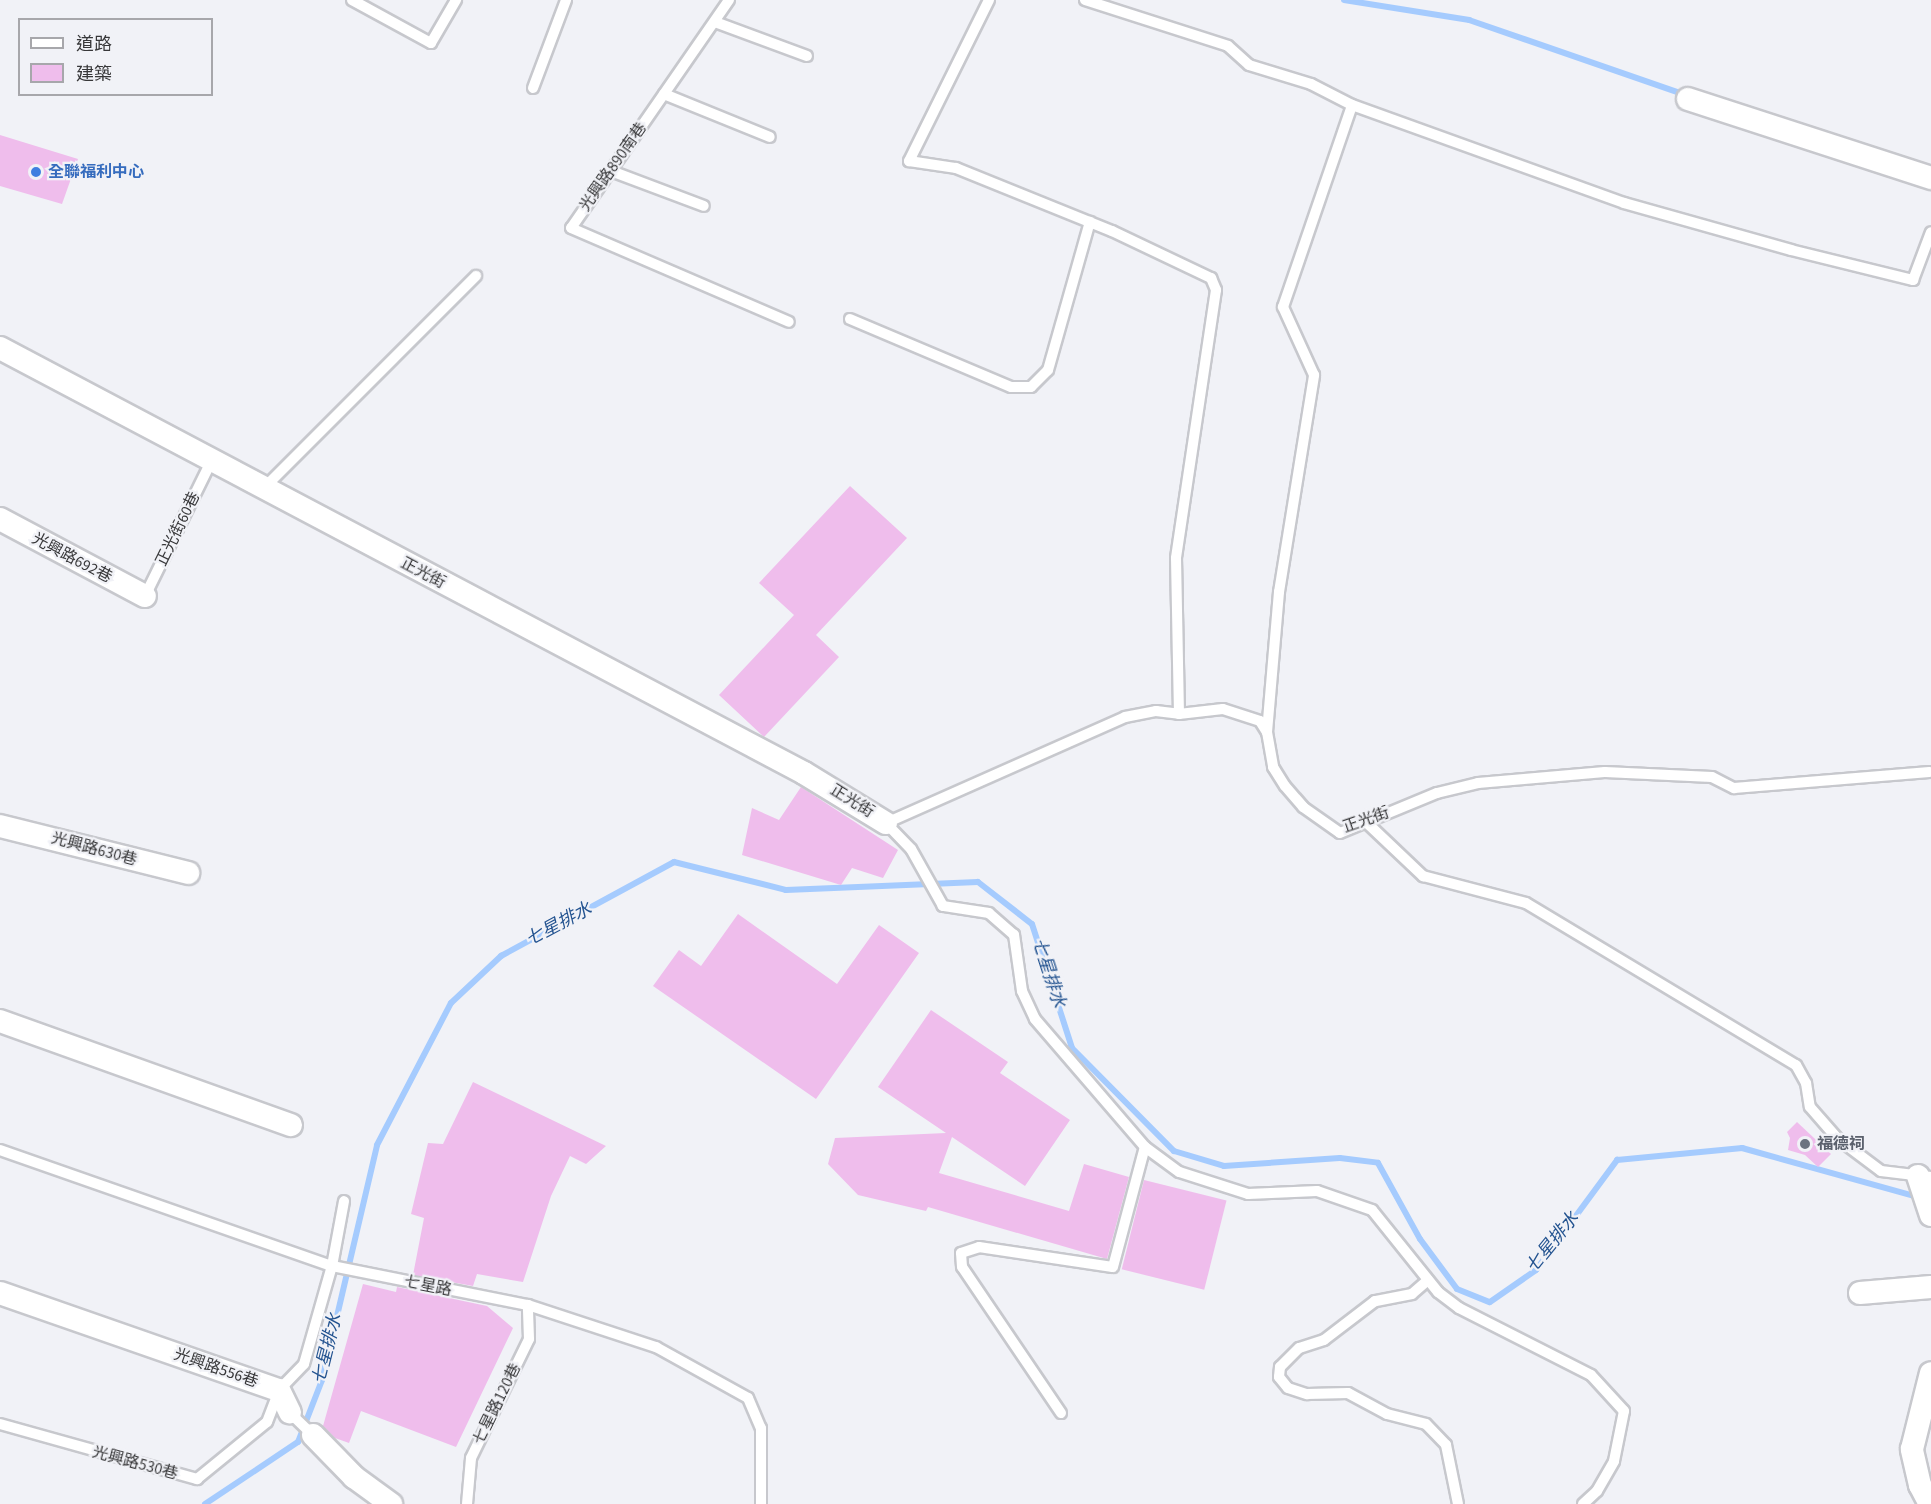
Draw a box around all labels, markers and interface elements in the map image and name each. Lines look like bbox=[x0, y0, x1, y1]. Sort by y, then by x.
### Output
legend bbox=[18, 18, 213, 96]
text: 道路 bbox=[76, 32, 112, 57]
text: 建築 bbox=[76, 62, 112, 87]
street label: 光興路890南巷 bbox=[575, 119, 651, 215]
place label: 全聯福利中心 bbox=[48, 162, 144, 182]
marker: 全聯福利中心 bbox=[29, 165, 43, 179]
street label: 正光街60巷 bbox=[152, 489, 204, 569]
street label: 光興路692巷 bbox=[29, 529, 115, 587]
street label: 正光街 bbox=[397, 553, 449, 593]
street label: 正光街 bbox=[827, 780, 877, 822]
street label: 正光街 bbox=[1340, 803, 1392, 837]
street label: 光興路630巷 bbox=[49, 828, 139, 870]
water label: 七星排水 bbox=[522, 899, 596, 951]
water label: 七星排水 bbox=[1027, 935, 1069, 1011]
place label: 福德祠 bbox=[1817, 1134, 1865, 1154]
marker: 福德祠 bbox=[1798, 1137, 1812, 1151]
water label: 七星排水 bbox=[1522, 1208, 1584, 1278]
street label: 七星路 bbox=[403, 1272, 453, 1300]
water label: 七星排水 bbox=[309, 1311, 347, 1387]
street label: 光興路556巷 bbox=[171, 1345, 261, 1391]
street label: 七星路120巷 bbox=[469, 1360, 525, 1448]
street label: 光興路530巷 bbox=[90, 1442, 180, 1484]

